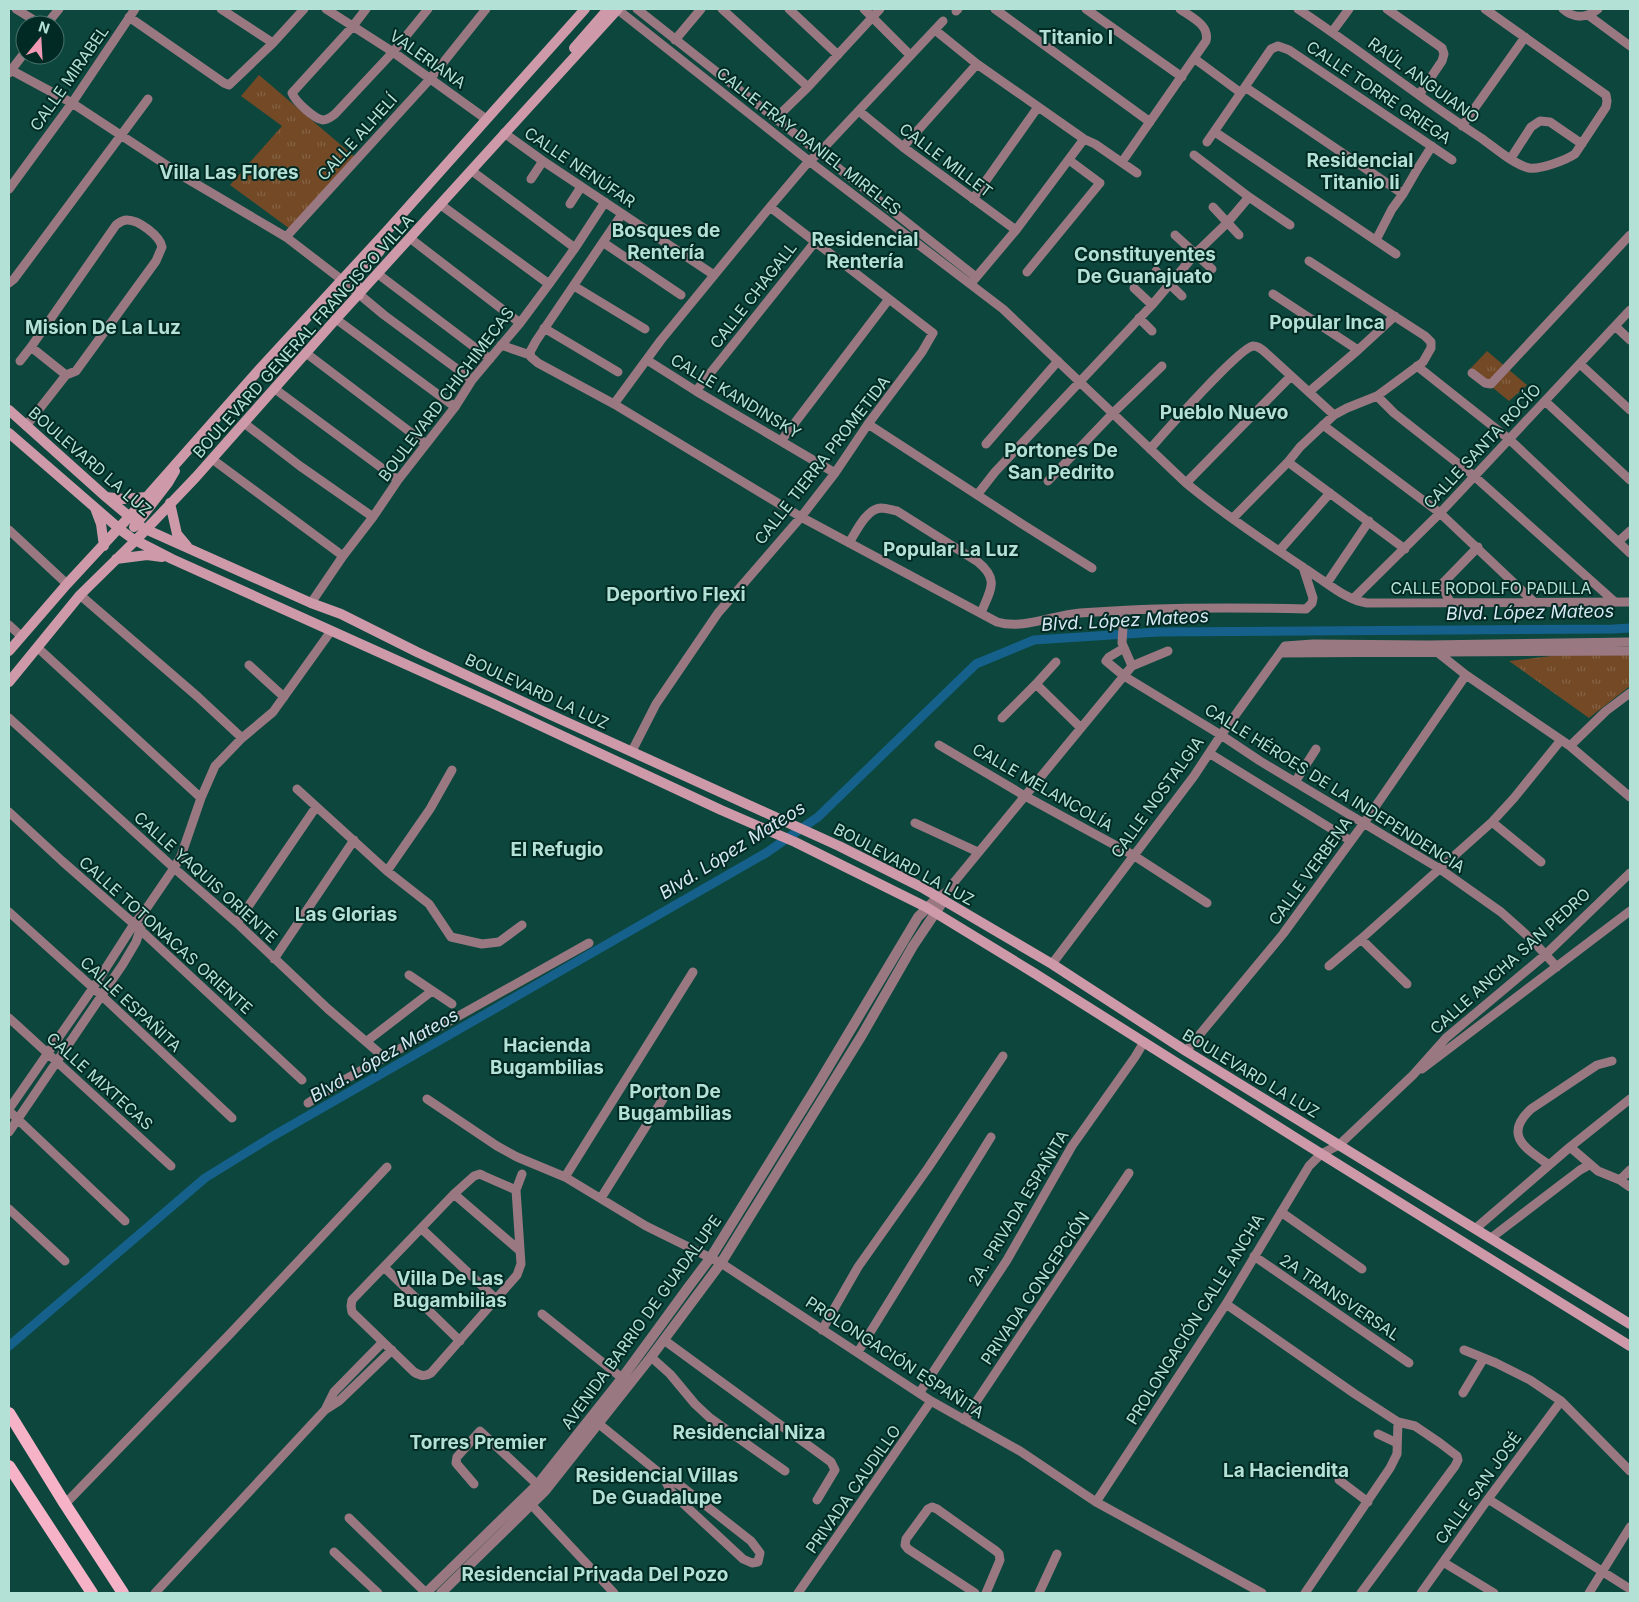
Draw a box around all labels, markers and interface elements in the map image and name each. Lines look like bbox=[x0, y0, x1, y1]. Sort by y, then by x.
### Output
north arrow bbox=[15, 15, 65, 65]
text: N bbox=[36, 17, 52, 37]
street label: CALLE MIRABEL bbox=[25, 22, 113, 134]
street label: VALERIANA bbox=[386, 25, 470, 93]
district label: Titanio I bbox=[1039, 26, 1113, 49]
street label: RAÚL ANGUIANO bbox=[1364, 33, 1484, 127]
street label: CALLE TORRE GRIEGA bbox=[1303, 36, 1455, 148]
street label: CALLE FRAY DANIEL MIRELES bbox=[713, 63, 905, 219]
street label: CALLE ALHELÍ bbox=[313, 89, 402, 184]
street label: CALLE MILLET bbox=[895, 118, 997, 202]
street label: CALLE NENÚFAR bbox=[521, 122, 639, 212]
district label: Residencial Titanio Ii bbox=[1307, 149, 1414, 194]
district label: Villa Las Flores bbox=[159, 161, 299, 184]
street label: BOULEVARD GENERAL FRANCISCO VILLA bbox=[188, 210, 418, 462]
district label: Bosques de Rentería bbox=[612, 219, 720, 264]
district label: Residencial Rentería bbox=[812, 228, 919, 273]
street label: CALLE CHAGALL bbox=[705, 238, 801, 352]
district label: Constituyentes De Guanajuato bbox=[1074, 243, 1216, 288]
street label: BOULEVARD CHICHIMECAS bbox=[374, 303, 518, 485]
district label: Popular Inca bbox=[1269, 311, 1385, 334]
district label: Mision De La Luz bbox=[25, 316, 181, 339]
street label: CALLE KANDINSKY bbox=[667, 349, 805, 443]
street label: CALLE TIERRA PROMETIDA bbox=[750, 372, 894, 548]
street label: CALLE SANTA ROCÍO bbox=[1419, 379, 1545, 513]
district label: Pueblo Nuevo bbox=[1160, 401, 1288, 424]
street label: BOULEVARD LA LUZ bbox=[24, 402, 156, 520]
district label: Portones De San Pedrito bbox=[1004, 439, 1118, 484]
district label: Popular La Luz bbox=[883, 538, 1019, 561]
street label: CALLE RODOLFO PADILLA bbox=[1390, 578, 1592, 598]
district label: Deportivo Flexi bbox=[606, 583, 746, 606]
water label: Blvd. López Mateos bbox=[1446, 600, 1614, 624]
water label: Blvd. López Mateos bbox=[1041, 605, 1209, 635]
street label: BOULEVARD LA LUZ bbox=[462, 649, 612, 733]
street label: CALLE HÉROES DE LA INDEPENDENCIA bbox=[1201, 699, 1469, 877]
street label: CALLE NOSTALGIA bbox=[1106, 732, 1208, 862]
street label: CALLE MELANCOLÍA bbox=[969, 739, 1117, 835]
water label: Blvd. López Mateos bbox=[655, 797, 809, 903]
street label: CALLE YAQUIS ORIENTE bbox=[130, 807, 282, 947]
street label: CALLE VERBENA bbox=[1264, 813, 1356, 929]
street label: BOULEVARD LA LUZ bbox=[830, 819, 978, 909]
district label: El Refugio bbox=[511, 838, 603, 861]
street label: CALLE TOTONACAS ORIENTE bbox=[75, 852, 257, 1018]
street label: CALLE ANCHA SAN PEDRO bbox=[1426, 884, 1594, 1038]
district label: Las Glorias bbox=[295, 903, 397, 926]
street label: CALLE ESPAÑITA bbox=[76, 952, 186, 1056]
water label: Blvd. López Mateos bbox=[306, 1004, 462, 1106]
street label: BOULEVARD LA LUZ bbox=[1179, 1024, 1323, 1122]
street label: CALLE MIXTECAS bbox=[43, 1028, 157, 1134]
district label: Hacienda Bugambilias bbox=[490, 1034, 604, 1079]
district label: Porton De Bugambilias bbox=[618, 1080, 732, 1125]
street label: 2A. PRIVADA ESPAÑITA bbox=[963, 1126, 1073, 1290]
street label: PRIVADA CONCEPCIÓN bbox=[976, 1208, 1094, 1368]
street label: PROLONGACIÓN CALLE ANCHA bbox=[1122, 1210, 1268, 1428]
street label: AVENIDA BARRIO DE GUADALUPE bbox=[557, 1211, 725, 1433]
street label: 2A TRANSVERSAL bbox=[1276, 1249, 1404, 1345]
district label: Villa De Las Bugambilias bbox=[393, 1267, 507, 1312]
street label: PROLONGACIÓN ESPAÑITA bbox=[802, 1292, 988, 1422]
district label: Residencial Niza bbox=[672, 1421, 826, 1444]
street label: PRIVADA CAUDILLO bbox=[801, 1421, 905, 1557]
street label: CALLE SAN JOSÉ bbox=[1431, 1428, 1525, 1548]
district label: Torres Premier bbox=[410, 1431, 547, 1454]
district label: La Haciendita bbox=[1223, 1459, 1349, 1482]
district label: Residencial Villas De Guadalupe bbox=[576, 1464, 738, 1509]
district label: Residencial Privada Del Pozo bbox=[462, 1563, 728, 1586]

